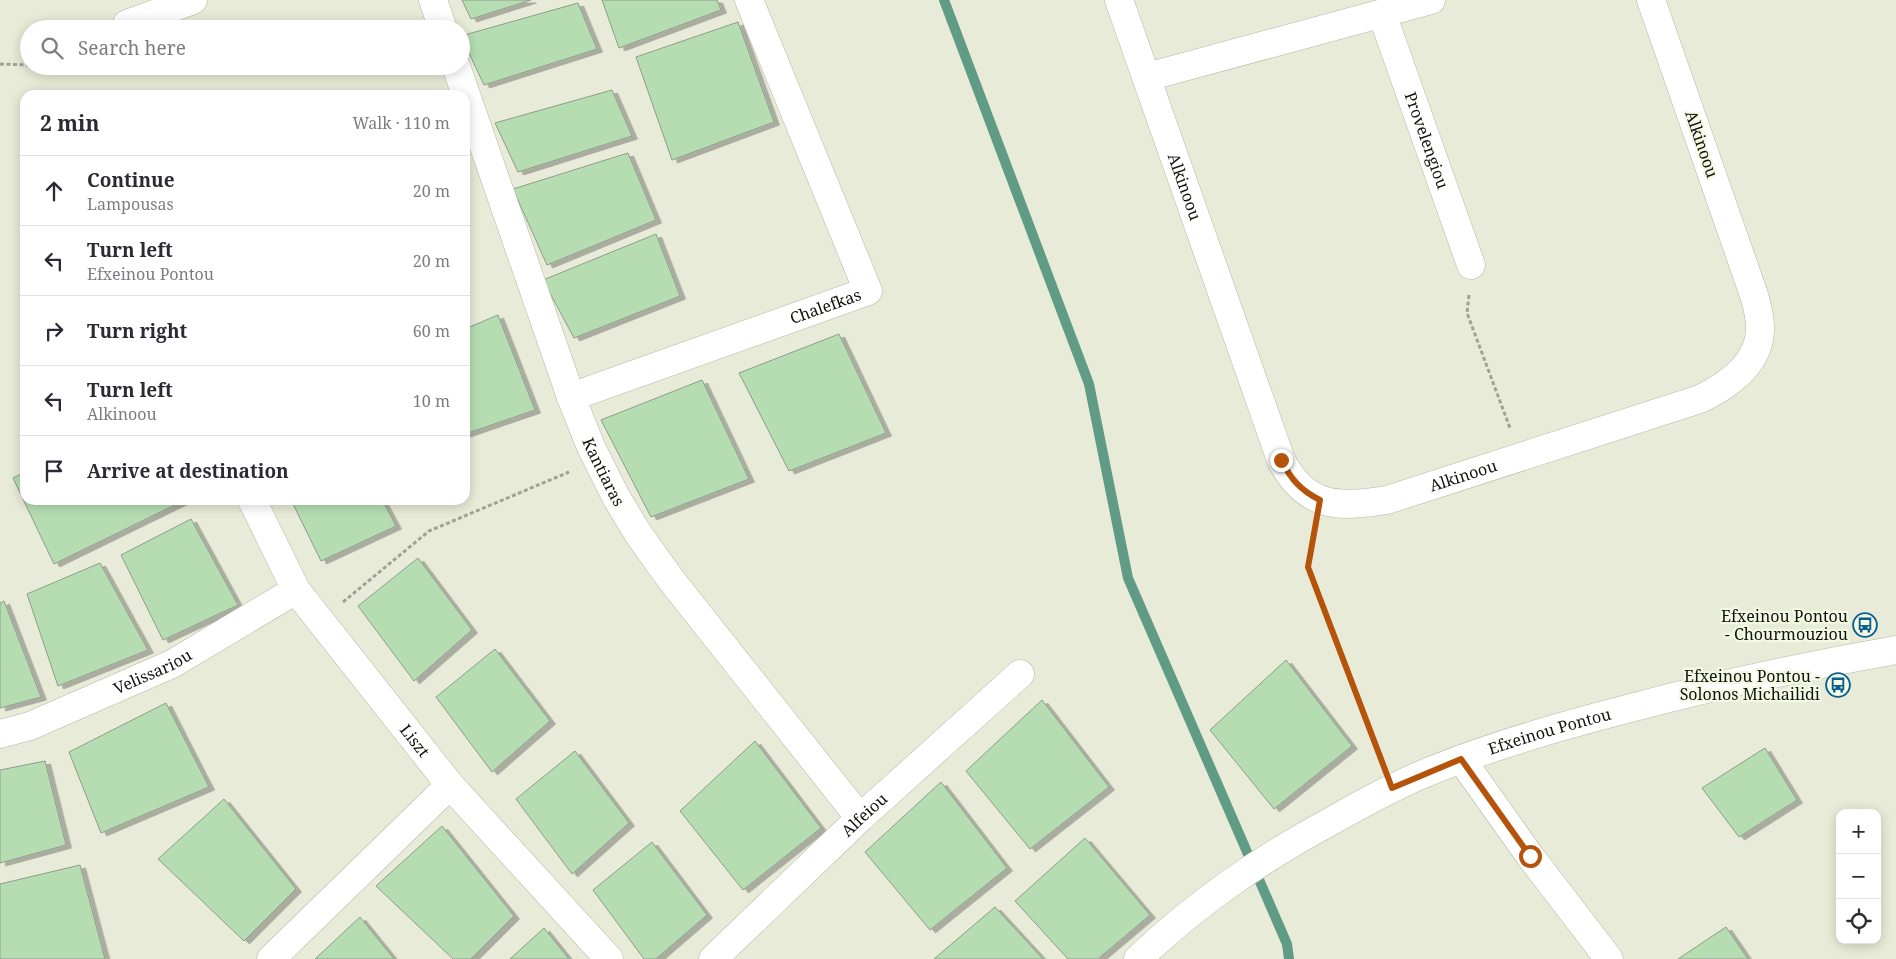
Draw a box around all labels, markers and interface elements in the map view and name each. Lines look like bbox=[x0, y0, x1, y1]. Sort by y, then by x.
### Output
search box bbox=[20, 20, 470, 75]
icon: search bbox=[38, 34, 66, 62]
text: Search here bbox=[78, 35, 186, 61]
street label: Provelengiou bbox=[1399, 89, 1454, 192]
street label: Alkinoou bbox=[1680, 107, 1724, 181]
text: 2 min bbox=[40, 109, 99, 137]
text: Walk · 110 m bbox=[353, 112, 450, 134]
street label: Alkinoou bbox=[1163, 150, 1207, 223]
text: Continue bbox=[87, 167, 175, 193]
icon: ahead bbox=[40, 177, 68, 205]
text: 20 m bbox=[413, 180, 450, 202]
text: Lampousas bbox=[87, 193, 174, 215]
text: Turn left bbox=[87, 237, 173, 263]
icon: left bbox=[40, 247, 68, 275]
text: 20 m bbox=[413, 250, 450, 272]
text: Efxeinou Pontou bbox=[87, 263, 214, 285]
street label: Chalefkas bbox=[787, 283, 864, 329]
icon: right bbox=[40, 317, 68, 345]
text: Turn right bbox=[87, 318, 187, 344]
text: 60 m bbox=[413, 320, 450, 342]
text: Turn left bbox=[87, 377, 173, 403]
icon: left bbox=[40, 387, 68, 415]
text: 10 m bbox=[413, 390, 450, 412]
text: Alkinoou bbox=[87, 403, 157, 425]
street label: Kantiaras bbox=[577, 434, 630, 510]
route end bbox=[1270, 449, 1293, 472]
street label: Alkinoou bbox=[1427, 454, 1500, 497]
icon: arrive bbox=[40, 457, 68, 485]
text: Arrive at destination bbox=[87, 458, 289, 484]
place label: Efxeinou Pontou - Chourmouziou bbox=[1721, 605, 1848, 645]
bus stop icon: Efxeinou Pontou - Chourmouziou bbox=[1852, 612, 1878, 638]
street label: Velissariou bbox=[110, 644, 196, 699]
place label: Efxeinou Pontou - Solonos Michailidi bbox=[1680, 665, 1820, 705]
bus stop icon: Efxeinou Pontou - Solonos Michailidi bbox=[1825, 672, 1851, 698]
street label: Efxeinou Pontou bbox=[1485, 703, 1613, 760]
street label: Liszt bbox=[395, 720, 435, 762]
street label: Alfeiou bbox=[836, 788, 892, 841]
map controls bbox=[1836, 809, 1881, 944]
button: + bbox=[1836, 809, 1881, 854]
route start bbox=[1519, 845, 1542, 868]
button: − bbox=[1836, 854, 1881, 899]
button: locate bbox=[1836, 899, 1881, 944]

